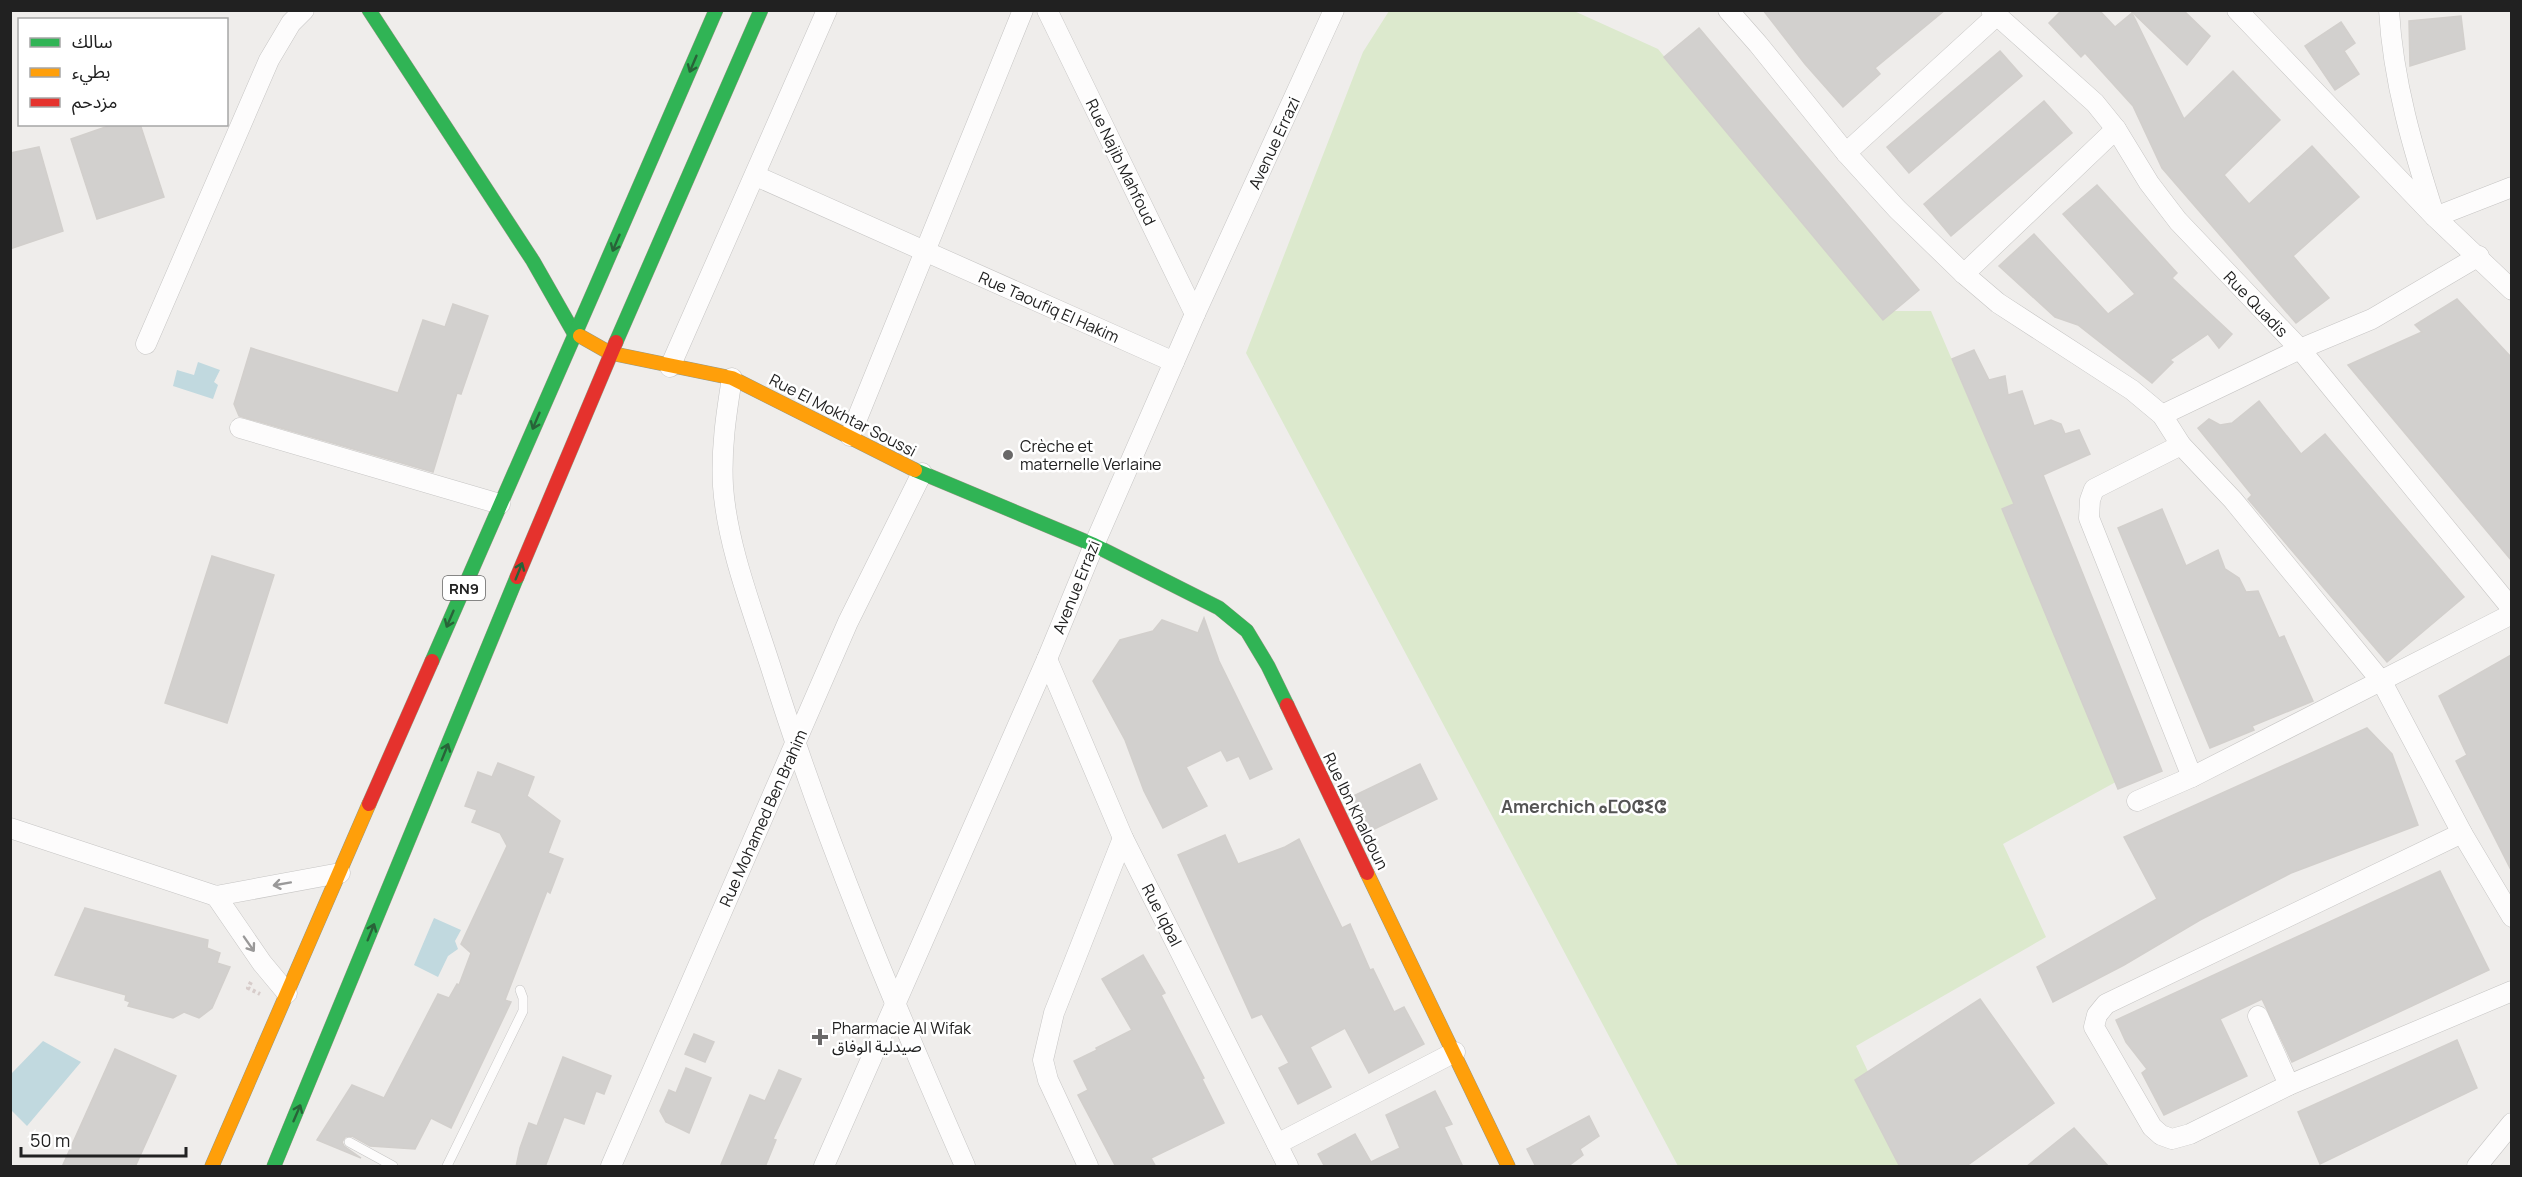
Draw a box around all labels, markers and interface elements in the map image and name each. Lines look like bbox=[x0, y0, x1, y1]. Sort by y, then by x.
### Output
legend bbox=[18, 18, 228, 126]
text: سالك bbox=[72, 29, 113, 53]
one-way arrow bbox=[687, 55, 698, 73]
text: بطيء bbox=[72, 59, 110, 85]
text: مزدحم bbox=[72, 89, 117, 115]
street label: Avenue Errazi bbox=[1243, 93, 1305, 193]
street label: Rue Najib Mahfoud bbox=[1081, 95, 1161, 229]
one-way arrow bbox=[610, 234, 621, 252]
street label: Rue Taoufiq El Hakim bbox=[975, 266, 1123, 348]
street label: Rue Quadis bbox=[2219, 266, 2293, 342]
street label: Rue El Mokhtar Soussi bbox=[766, 368, 920, 462]
one-way arrow bbox=[530, 411, 541, 430]
place label: Crèche et maternelle Verlaine bbox=[1020, 435, 1161, 475]
marker: Crèche et maternelle Verlaine bbox=[1001, 448, 1015, 462]
street label: Avenue Errazi bbox=[1047, 537, 1105, 637]
one-way arrow bbox=[514, 563, 525, 581]
road number: RN9 bbox=[443, 576, 485, 600]
one-way arrow bbox=[444, 610, 455, 628]
street label: Rue Mohamed Ben Brahim bbox=[714, 726, 812, 910]
one-way arrow bbox=[440, 743, 451, 762]
street label: Rue Ibn Khaldoun bbox=[1318, 749, 1394, 873]
district label: Amerchich ⴰⵎⵔⵛⵉⵛ bbox=[1501, 794, 1667, 818]
one-way arrow bbox=[273, 879, 293, 890]
street label: Rue Iqbal bbox=[1137, 880, 1187, 950]
one-way arrow bbox=[366, 924, 377, 942]
one-way arrow bbox=[243, 936, 255, 952]
place label: Pharmacie Al Wifak صيدلية الوفاق bbox=[832, 1017, 972, 1057]
marker: Pharmacie Al Wifak صيدلية الوفاق bbox=[813, 1030, 827, 1044]
one-way arrow bbox=[292, 1104, 303, 1122]
scale bar bbox=[21, 1120, 186, 1158]
text: 50 m bbox=[30, 1128, 70, 1152]

